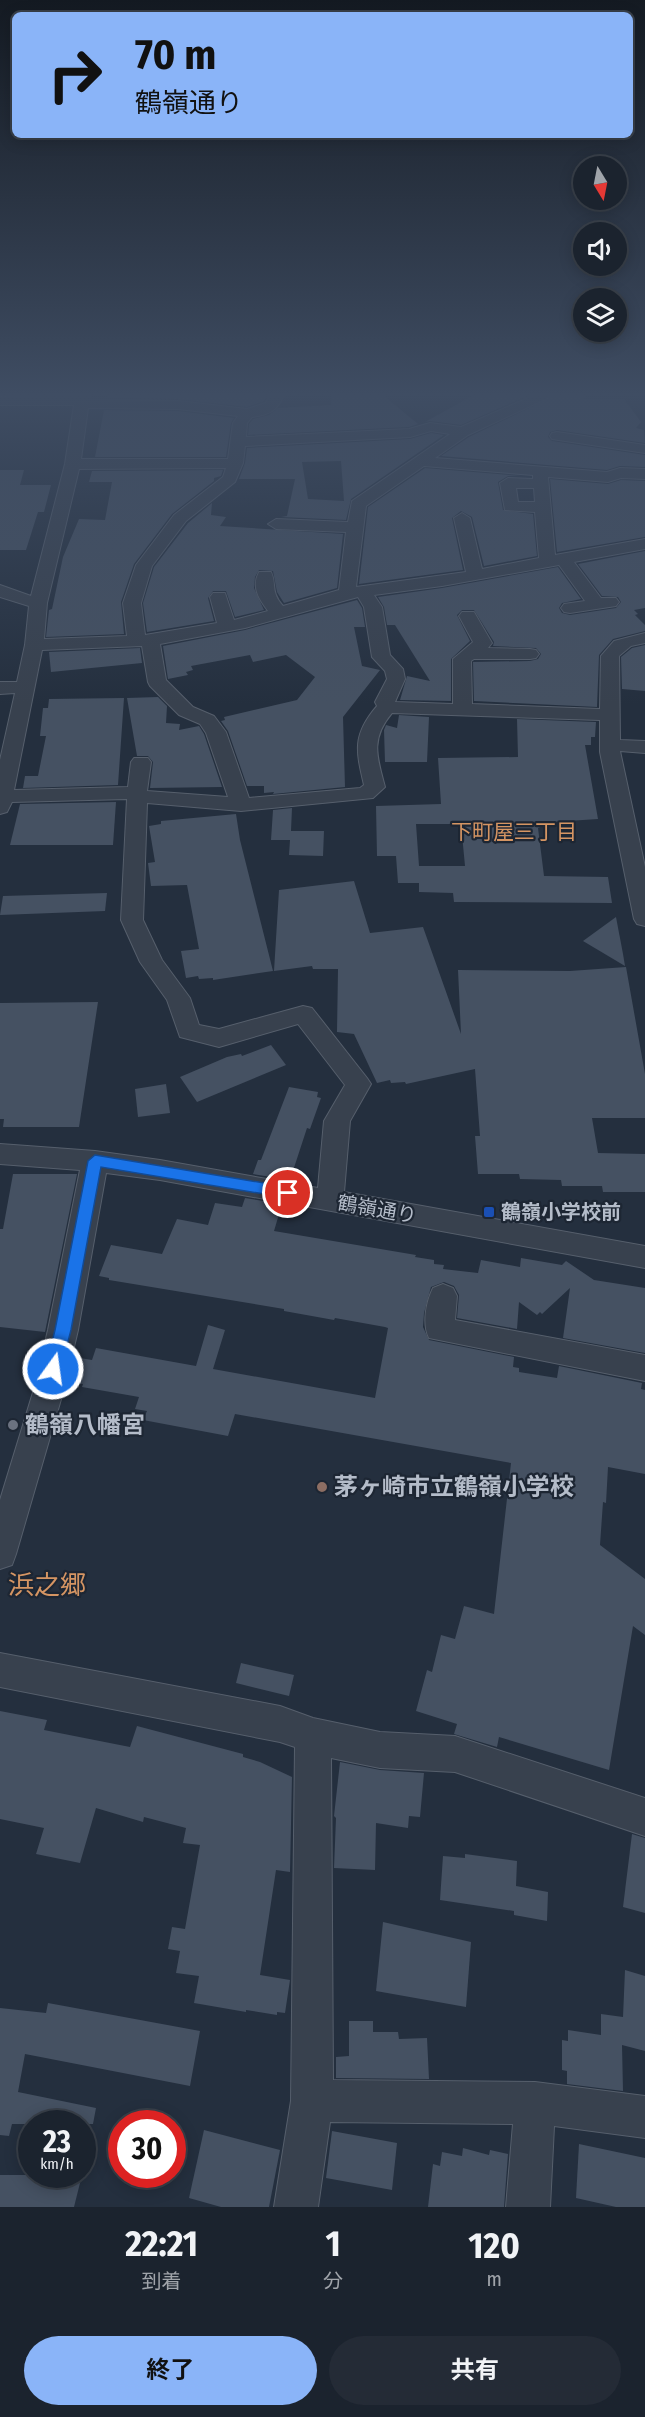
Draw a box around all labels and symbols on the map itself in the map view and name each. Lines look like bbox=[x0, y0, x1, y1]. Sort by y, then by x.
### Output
north arrow bbox=[573, 156, 627, 210]
district label: 下町屋三丁目 bbox=[451, 819, 577, 845]
pin bbox=[262, 1167, 313, 1218]
street label: 鶴嶺通り bbox=[336, 1190, 418, 1228]
place label: 鶴嶺小学校前 bbox=[501, 1200, 621, 1224]
marker: 鶴嶺小学校前 bbox=[482, 1205, 496, 1219]
position arrow bbox=[21, 1337, 85, 1401]
place label: 鶴嶺八幡宮 bbox=[25, 1411, 145, 1439]
marker: 鶴嶺八幡宮 bbox=[6, 1418, 20, 1432]
place label: 茅ヶ崎市立鶴嶺小学校 bbox=[334, 1473, 574, 1501]
marker: 茅ヶ崎市立鶴嶺小学校 bbox=[315, 1480, 329, 1494]
district label: 浜之郷 bbox=[8, 1570, 86, 1601]
speed limit sign: 30 bbox=[108, 2110, 186, 2188]

